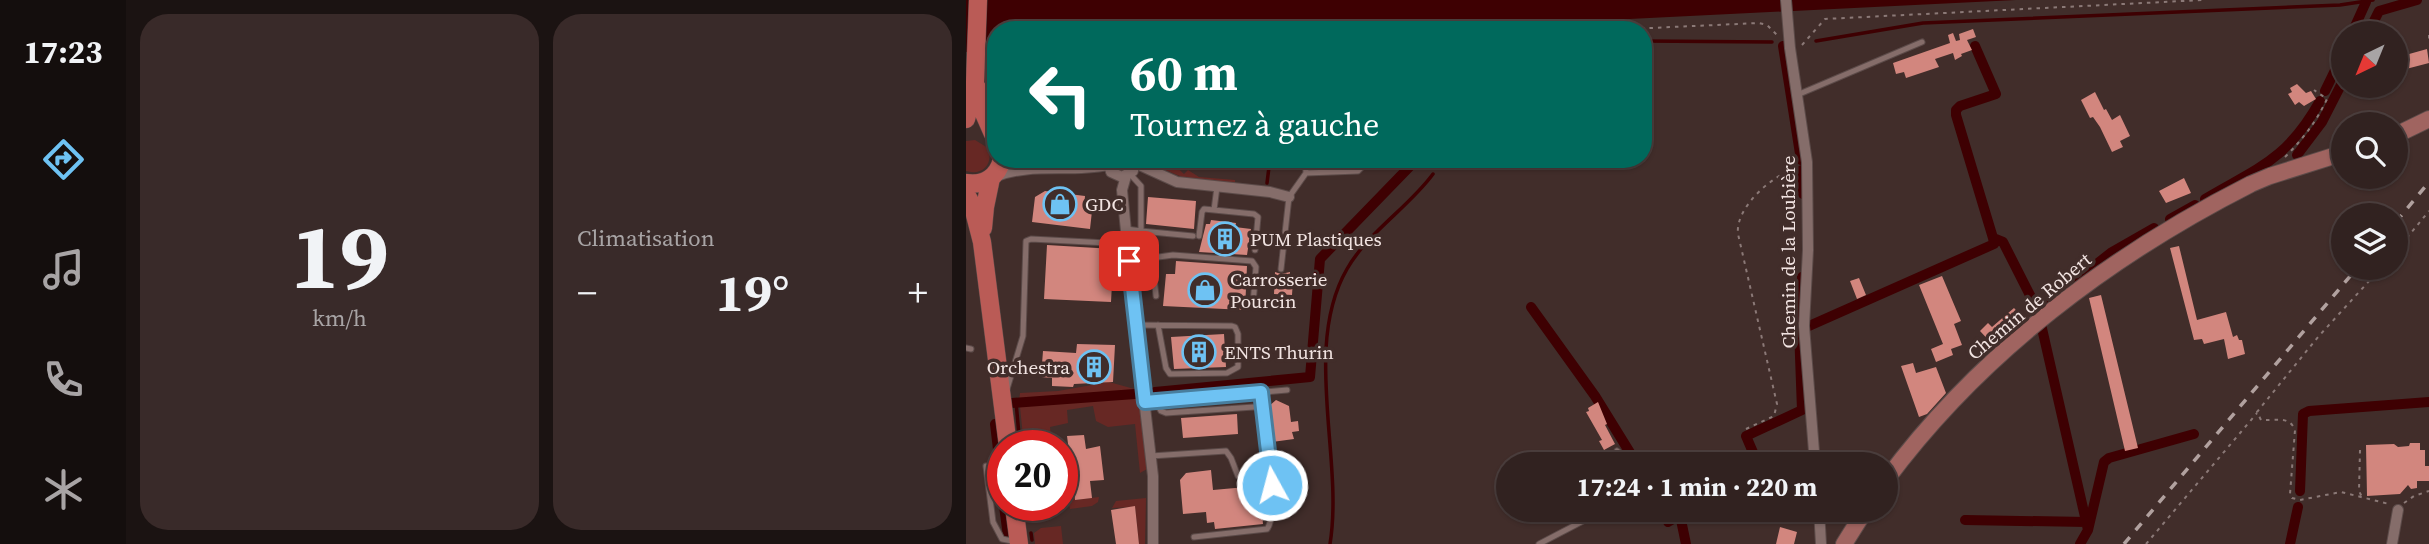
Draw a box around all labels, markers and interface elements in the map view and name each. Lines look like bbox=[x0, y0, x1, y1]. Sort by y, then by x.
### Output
north arrow bbox=[2331, 21, 2408, 98]
map controls bbox=[2331, 21, 2408, 280]
text: 17:23 bbox=[24, 30, 102, 74]
text: 60 m bbox=[1130, 39, 1238, 106]
icon: left bbox=[1015, 49, 1106, 140]
text: Tournez à gauche bbox=[1130, 103, 1379, 147]
button: search bbox=[2331, 112, 2408, 189]
icon: directions bbox=[39, 135, 88, 184]
street label: Chemin de la Loubière bbox=[1775, 156, 1801, 348]
shop icon: GDC bbox=[1041, 185, 1079, 223]
place label: GDC bbox=[1085, 191, 1123, 217]
text: 19 bbox=[290, 194, 389, 318]
button: layers bbox=[2331, 203, 2408, 280]
building icon: PUM Plastiques bbox=[1206, 220, 1244, 258]
text: Climatisation bbox=[577, 222, 715, 254]
place label: PUM Plastiques bbox=[1250, 226, 1382, 252]
pin bbox=[1099, 231, 1159, 291]
icon: arrive bbox=[1110, 242, 1148, 280]
icon: music bbox=[39, 245, 88, 294]
street label: Chemin de Robert bbox=[1962, 246, 2097, 366]
text: 19° bbox=[716, 257, 789, 328]
place label: Carrosserie Pourcin bbox=[1230, 266, 1327, 314]
text: − bbox=[577, 267, 597, 319]
text: + bbox=[908, 267, 928, 319]
shop icon: Carrosserie Pourcin bbox=[1186, 271, 1224, 309]
text: km/h bbox=[312, 302, 367, 334]
building icon: ENTS Thurin bbox=[1180, 333, 1218, 371]
place label: ENTS Thurin bbox=[1224, 339, 1334, 365]
building icon: Orchestra bbox=[1075, 348, 1113, 386]
place label: Orchestra bbox=[987, 354, 1070, 380]
icon: phone bbox=[39, 355, 88, 404]
speed limit sign: 20 bbox=[987, 430, 1078, 521]
position arrow bbox=[1235, 448, 1309, 522]
icon: climate bbox=[39, 465, 88, 514]
text: 17:24 · 1 min · 220 m bbox=[1577, 469, 1817, 505]

